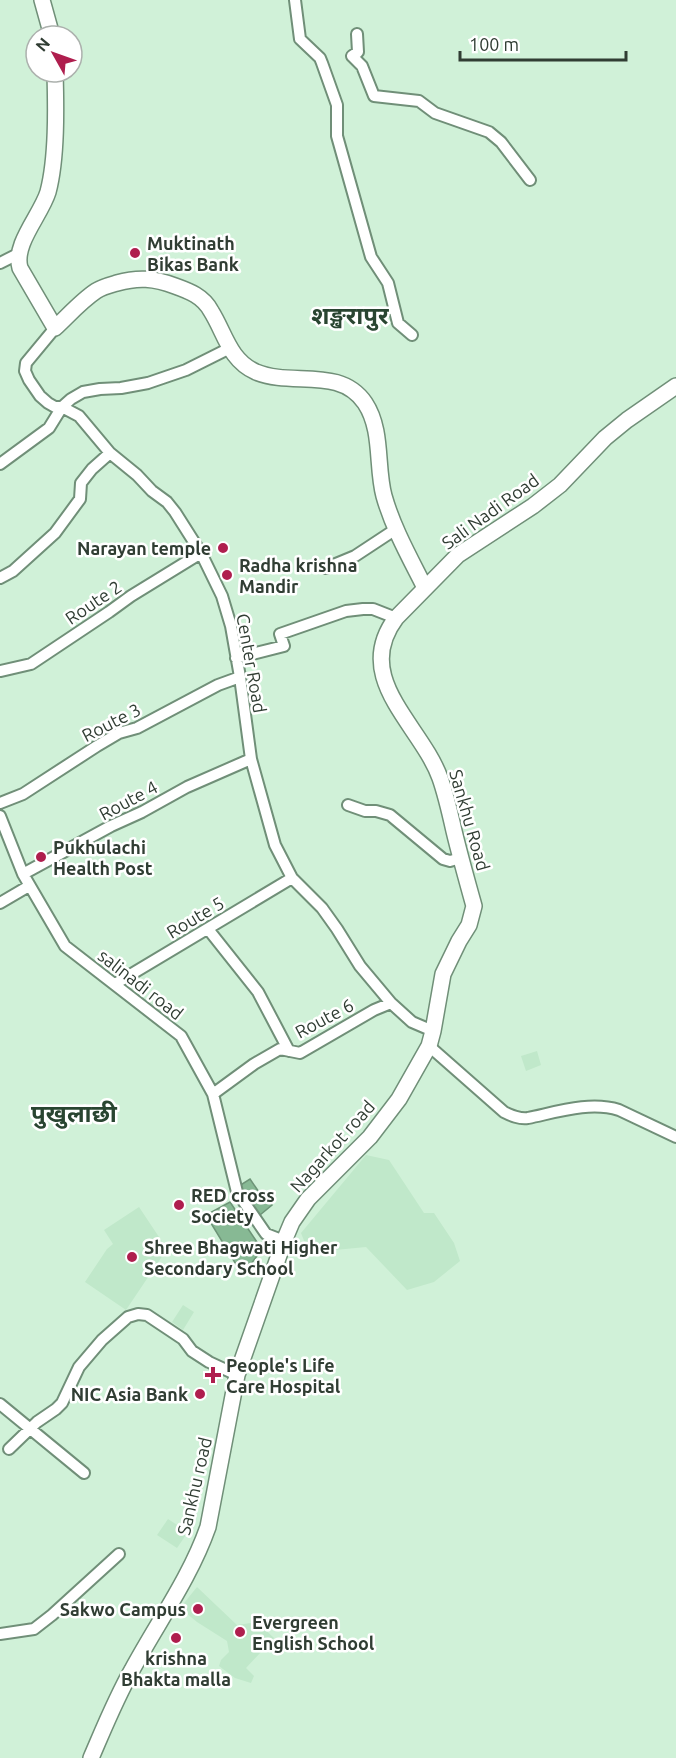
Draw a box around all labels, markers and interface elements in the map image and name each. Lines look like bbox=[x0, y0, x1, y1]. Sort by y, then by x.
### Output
north arrow bbox=[24, 24, 84, 84]
scale bar bbox=[460, 24, 626, 62]
text: N bbox=[32, 34, 53, 55]
text: 100 m bbox=[469, 34, 519, 54]
place label: Muktinath Bikas Bank bbox=[147, 233, 239, 274]
marker: Muktinath Bikas Bank bbox=[128, 246, 142, 260]
district label: शङ्खरापुर bbox=[311, 302, 389, 331]
street label: Sali Nadi Road bbox=[438, 469, 542, 553]
place label: Narayan temple bbox=[77, 538, 211, 558]
marker: Narayan temple bbox=[216, 541, 230, 555]
place label: Radha krishna Mandir bbox=[239, 555, 357, 596]
marker: Radha krishna Mandir bbox=[220, 568, 234, 582]
street label: Route 2 bbox=[61, 576, 125, 628]
street label: Center Road bbox=[233, 612, 271, 714]
street label: Route 3 bbox=[78, 699, 144, 745]
street label: Sankhu Road bbox=[446, 767, 494, 873]
street label: Route 4 bbox=[95, 776, 161, 824]
place label: Pukhulachi Health Post bbox=[53, 837, 153, 878]
marker: Pukhulachi Health Post bbox=[34, 850, 48, 864]
street label: Route 5 bbox=[163, 892, 227, 942]
street label: salinadi road bbox=[95, 945, 187, 1023]
street label: Route 6 bbox=[291, 994, 357, 1042]
street label: Nagarkot road bbox=[286, 1096, 378, 1196]
district label: पुखुलाछी bbox=[31, 1100, 118, 1129]
place label: RED cross Society bbox=[191, 1185, 275, 1226]
marker: RED cross Society bbox=[172, 1198, 186, 1212]
place label: Shree Bhagwati Higher Secondary School bbox=[144, 1237, 338, 1278]
marker: Shree Bhagwati Higher Secondary School bbox=[125, 1250, 139, 1264]
place label: People's Life Care Hospital bbox=[226, 1355, 341, 1396]
marker: People's Life Care Hospital bbox=[204, 1366, 222, 1384]
place label: NIC Asia Bank bbox=[71, 1384, 188, 1404]
marker: NIC Asia Bank bbox=[193, 1387, 207, 1401]
street label: Sankhu road bbox=[173, 1435, 215, 1537]
place label: Sakwo Campus bbox=[60, 1599, 186, 1619]
marker: Sakwo Campus bbox=[191, 1602, 205, 1616]
place label: Evergreen English School bbox=[252, 1612, 375, 1653]
marker: Evergreen English School bbox=[233, 1625, 247, 1639]
marker: krishna Bhakta malla bbox=[169, 1631, 183, 1645]
place label: krishna Bhakta malla bbox=[121, 1648, 231, 1689]

